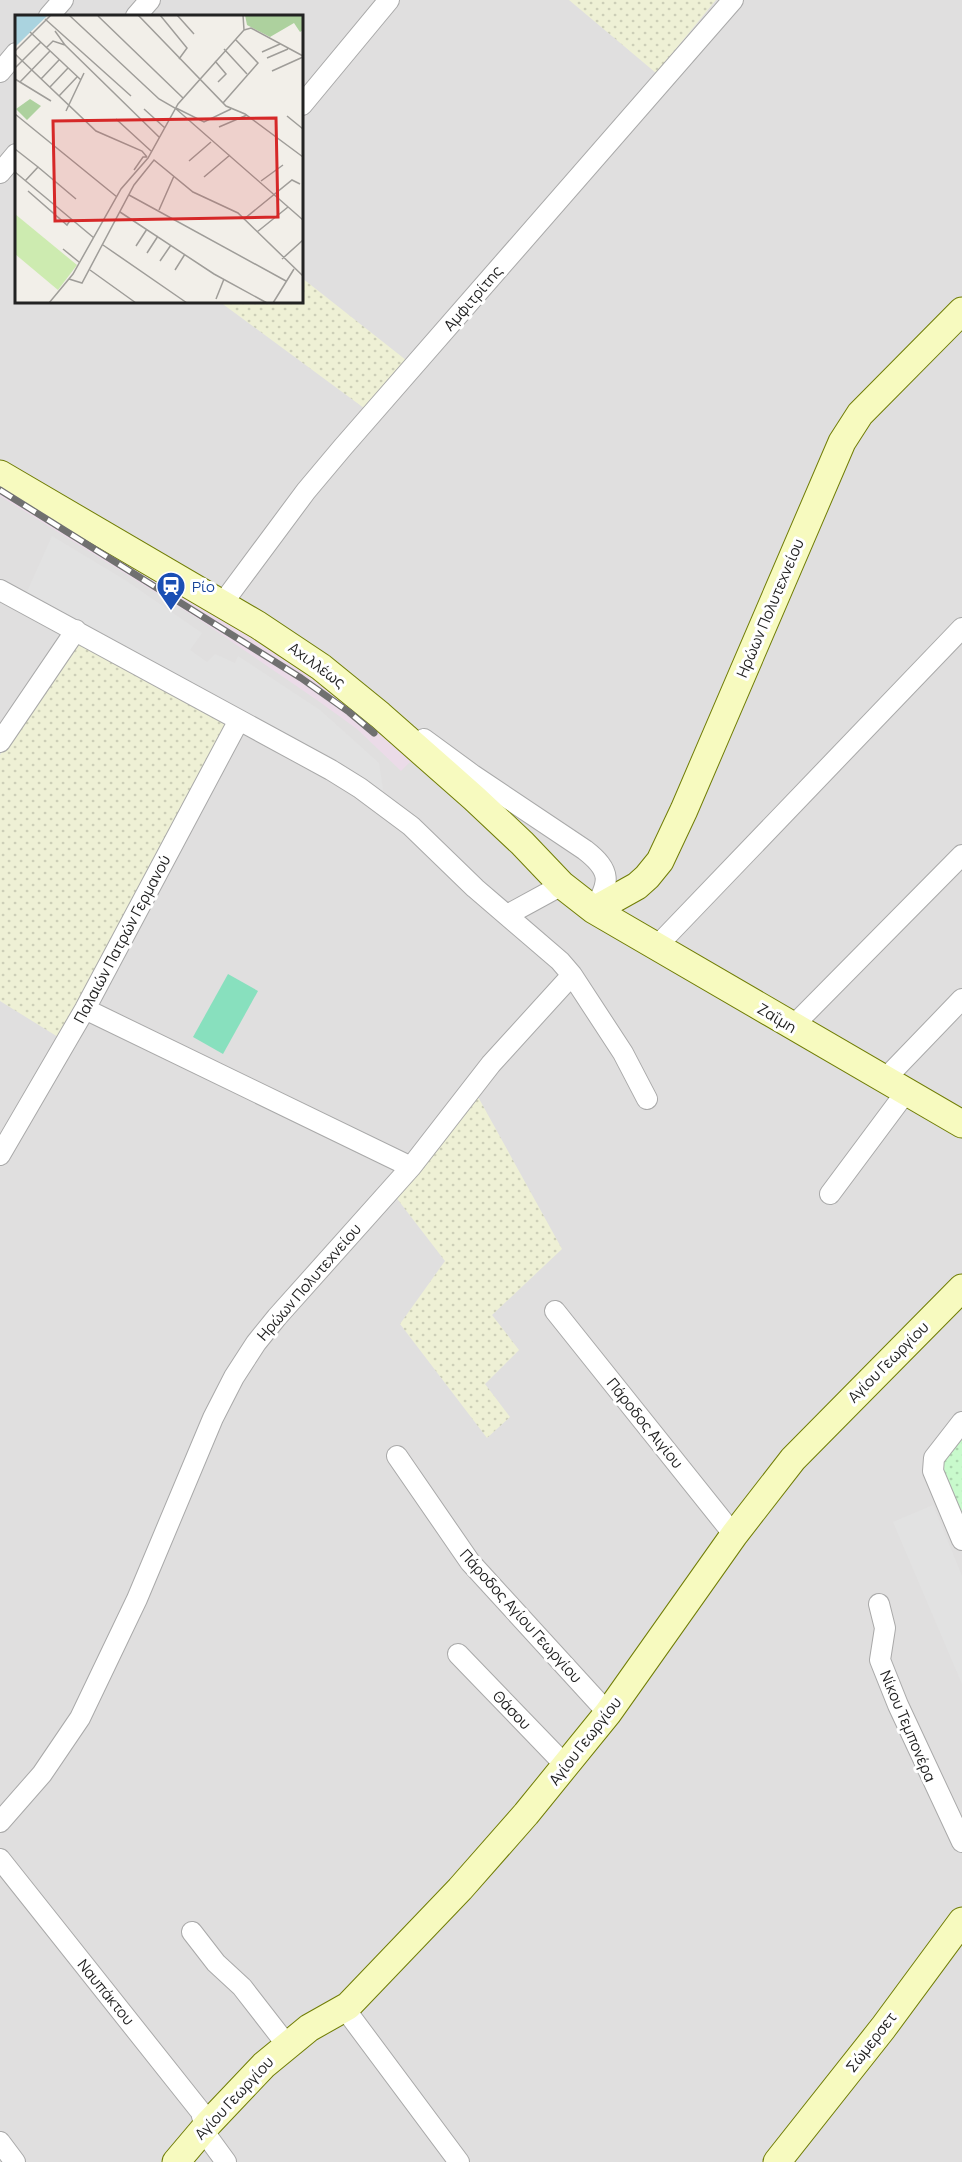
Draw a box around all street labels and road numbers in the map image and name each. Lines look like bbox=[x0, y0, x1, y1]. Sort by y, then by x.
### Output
street label: Αμφιτρίτης bbox=[439, 261, 507, 335]
street label: Ηρώων Πολυτεχνείου bbox=[731, 535, 809, 681]
street label: Αχιλλέως bbox=[284, 637, 350, 693]
street label: Παλαιών Πατρών Γερμανού bbox=[69, 851, 175, 1027]
street label: Ζαΐμη bbox=[754, 998, 801, 1038]
street label: Ηρώων Πολυτεχνείου bbox=[252, 1219, 366, 1345]
street label: Αγίου Γεωργίου bbox=[843, 1317, 933, 1407]
street label: Πάροδος Αιγίου bbox=[602, 1373, 688, 1473]
street label: Πάροδος Αγίου Γεωργίου bbox=[455, 1545, 587, 1687]
street label: Νίκου Τεμπονέρα bbox=[875, 1667, 941, 1785]
street label: Θάσου bbox=[488, 1686, 536, 1734]
street label: Αγίου Γεωργίου bbox=[544, 1692, 626, 1790]
street label: Ναυπάκτου bbox=[73, 1955, 139, 2029]
street label: Σώμερσετ bbox=[841, 2007, 901, 2077]
street label: Αγίου Γεωργίου bbox=[190, 2052, 278, 2144]

